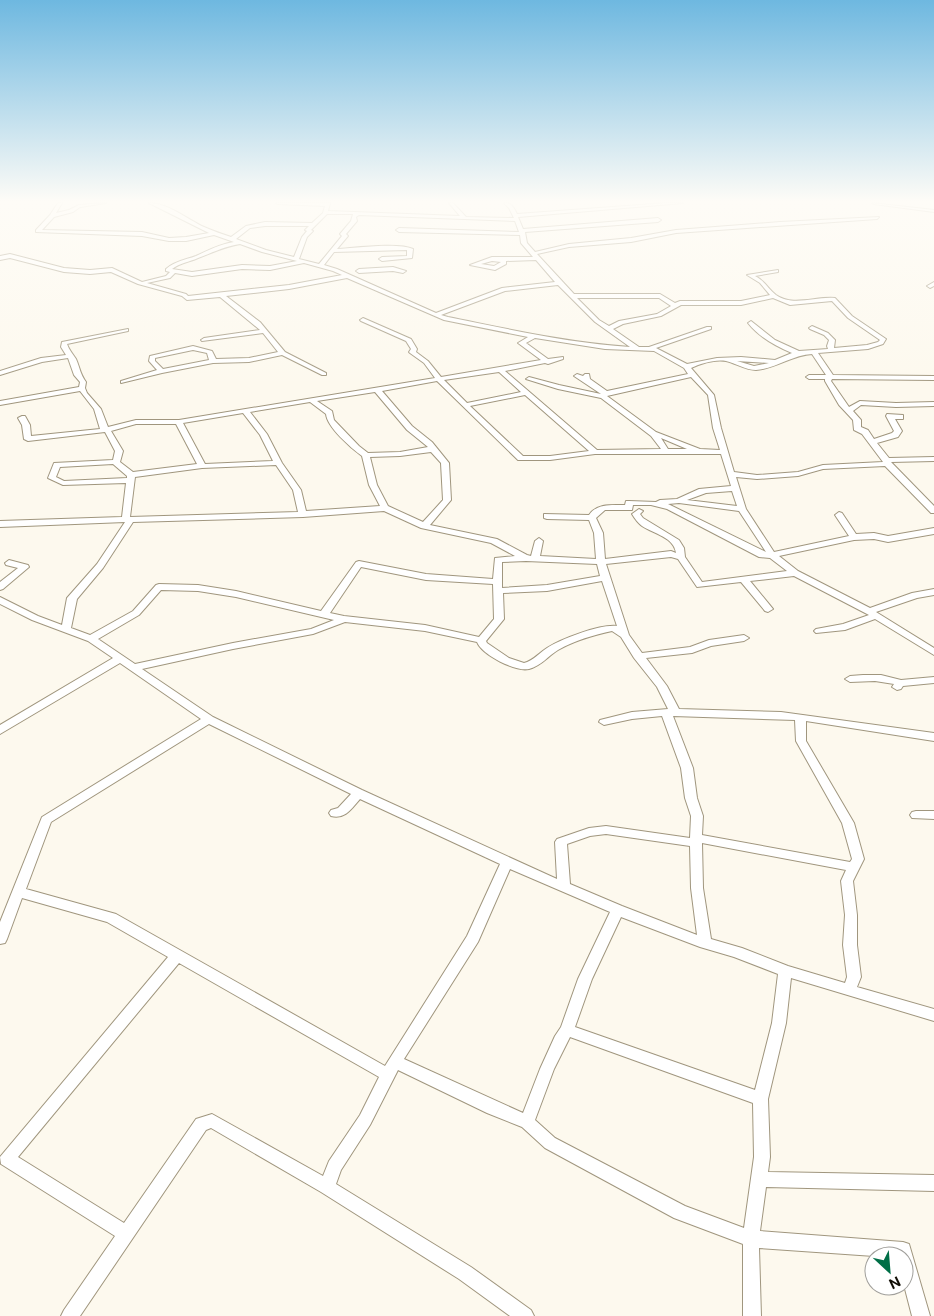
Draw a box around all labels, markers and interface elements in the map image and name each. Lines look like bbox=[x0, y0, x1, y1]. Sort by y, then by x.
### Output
north arrow bbox=[864, 1246, 914, 1296]
text: N bbox=[886, 1273, 903, 1292]

